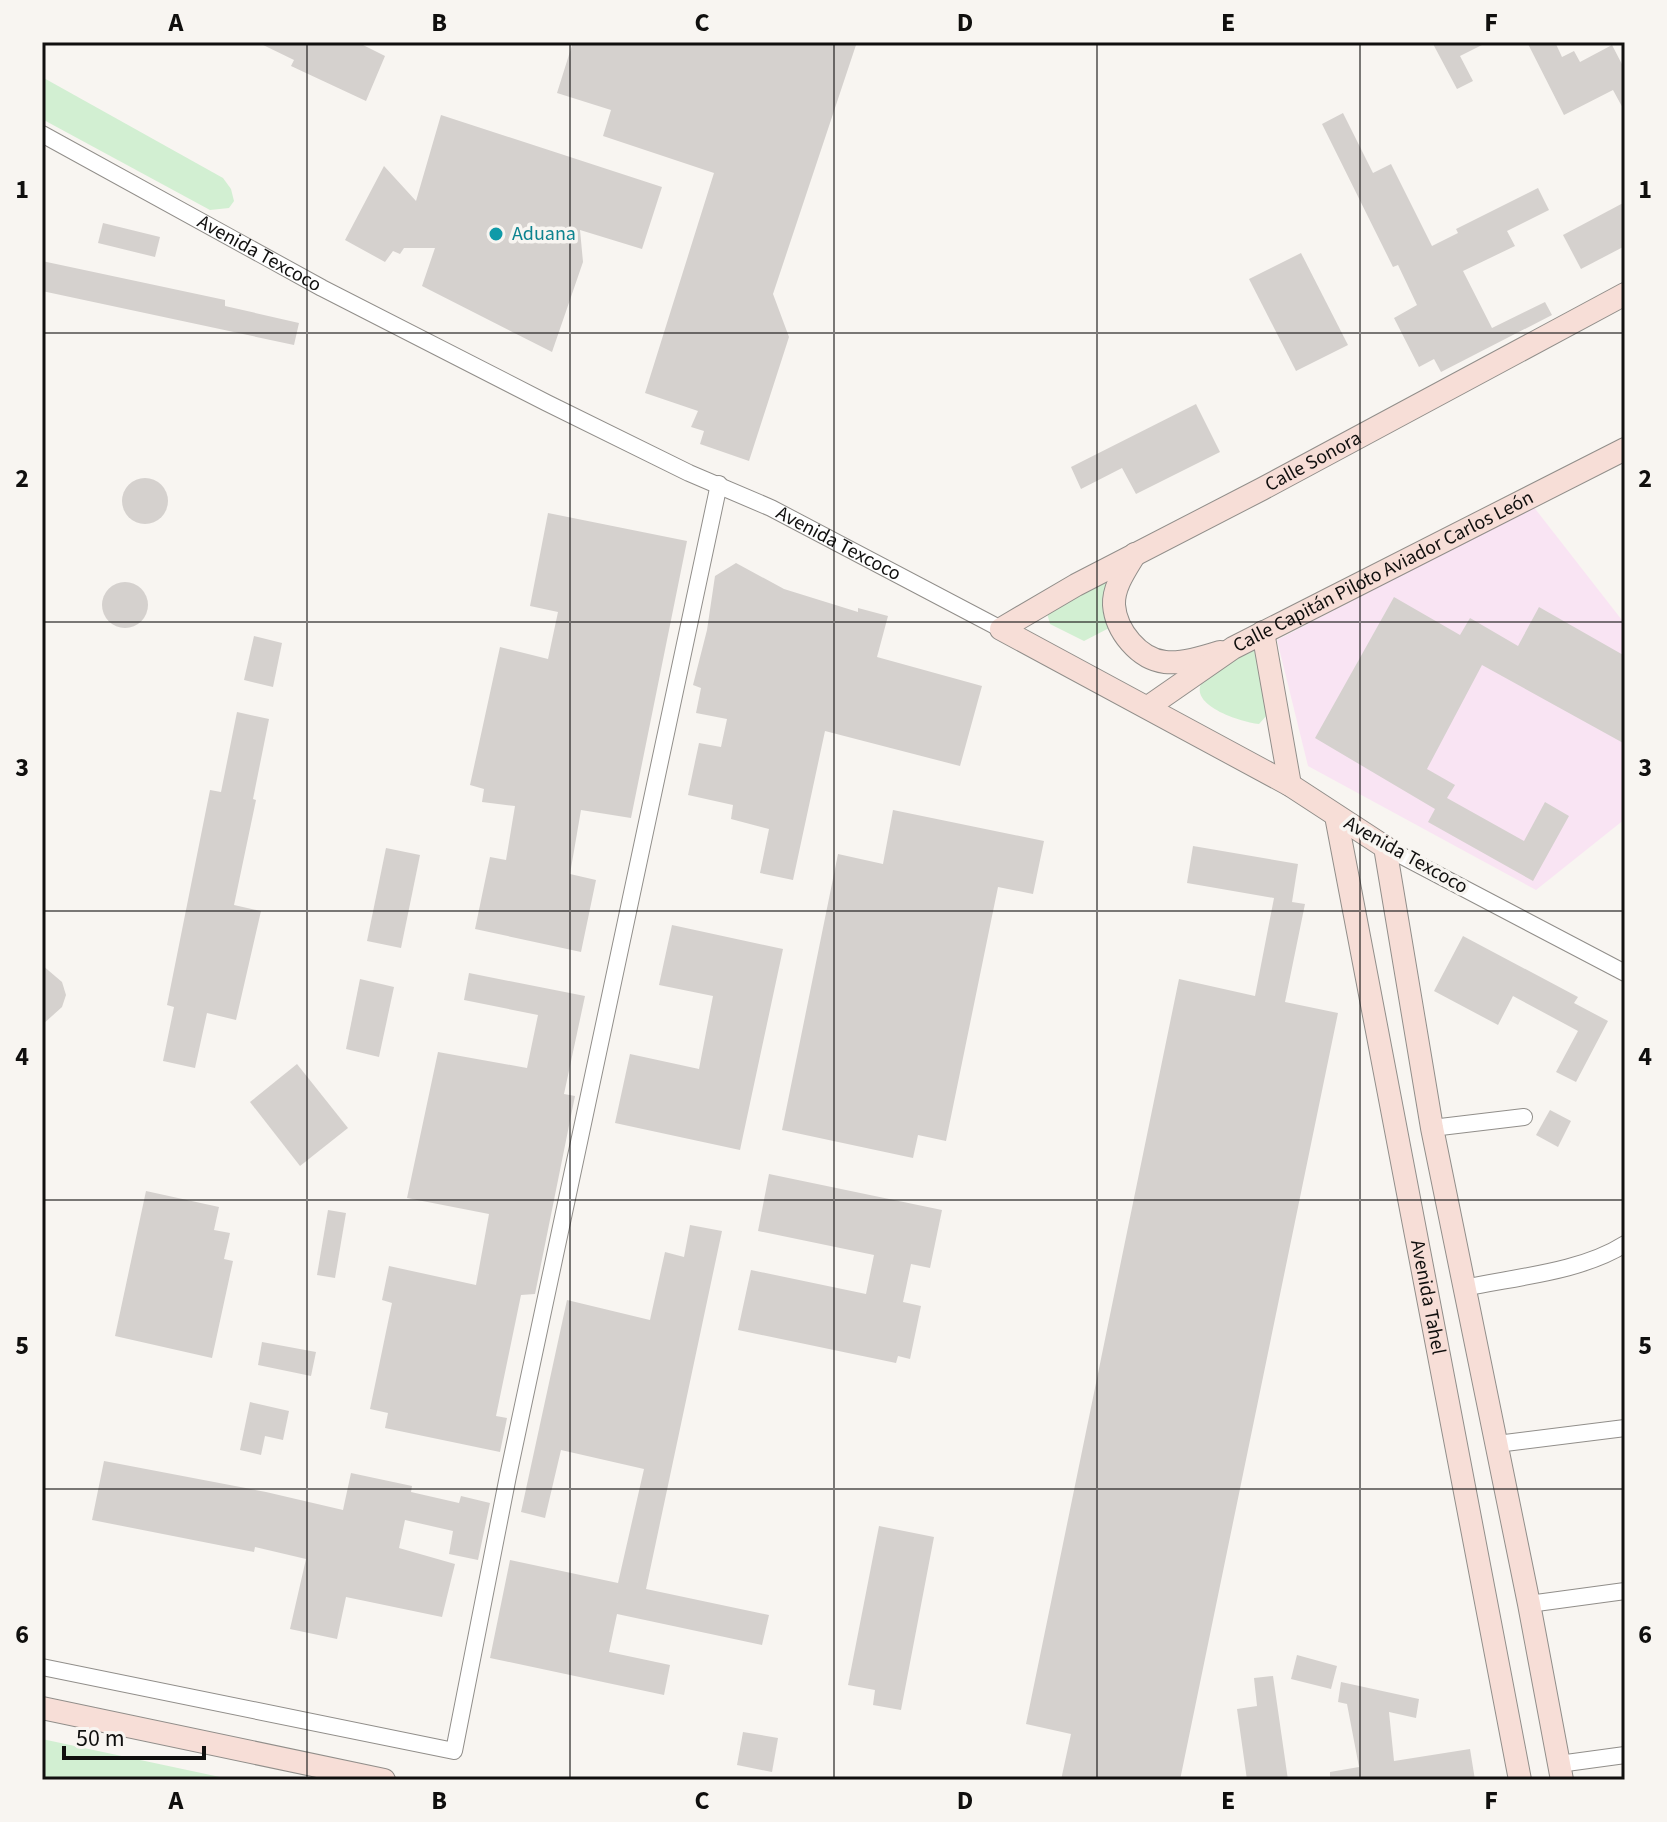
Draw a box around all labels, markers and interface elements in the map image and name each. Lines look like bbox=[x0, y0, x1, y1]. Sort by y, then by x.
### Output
text: A bbox=[168, 4, 185, 41]
text: B bbox=[431, 4, 447, 41]
text: C bbox=[694, 4, 710, 41]
text: D bbox=[957, 4, 973, 41]
text: E bbox=[1221, 4, 1235, 41]
text: F bbox=[1484, 4, 1498, 41]
text: 1 bbox=[15, 171, 29, 208]
text: 1 bbox=[1638, 171, 1652, 208]
street label: Avenida Texcoco bbox=[192, 208, 326, 299]
place label: Aduana bbox=[512, 220, 576, 248]
marker: Aduana bbox=[487, 225, 505, 243]
street label: Calle Sonora bbox=[1260, 424, 1366, 499]
text: 2 bbox=[15, 460, 29, 497]
text: 2 bbox=[1638, 460, 1652, 497]
street label: Calle Capitán Piloto Aviador Carlos León bbox=[1228, 484, 1538, 660]
street label: Avenida Texcoco bbox=[771, 499, 906, 588]
text: 3 bbox=[15, 749, 29, 786]
text: 3 bbox=[1638, 749, 1652, 786]
street label: Avenida Texcoco bbox=[1339, 809, 1473, 901]
text: 4 bbox=[15, 1038, 29, 1075]
text: 4 bbox=[1638, 1038, 1652, 1075]
street label: Avenida Tahel bbox=[1403, 1238, 1453, 1357]
text: 5 bbox=[15, 1327, 29, 1364]
text: 5 bbox=[1638, 1327, 1652, 1364]
text: 6 bbox=[15, 1616, 29, 1653]
text: 6 bbox=[1638, 1616, 1652, 1653]
scale bar bbox=[64, 1710, 204, 1760]
text: 50 m bbox=[76, 1721, 125, 1756]
text: A bbox=[168, 1782, 185, 1819]
text: B bbox=[431, 1782, 447, 1819]
text: C bbox=[694, 1782, 710, 1819]
text: D bbox=[957, 1782, 973, 1819]
text: E bbox=[1221, 1782, 1235, 1819]
text: F bbox=[1484, 1782, 1498, 1819]

